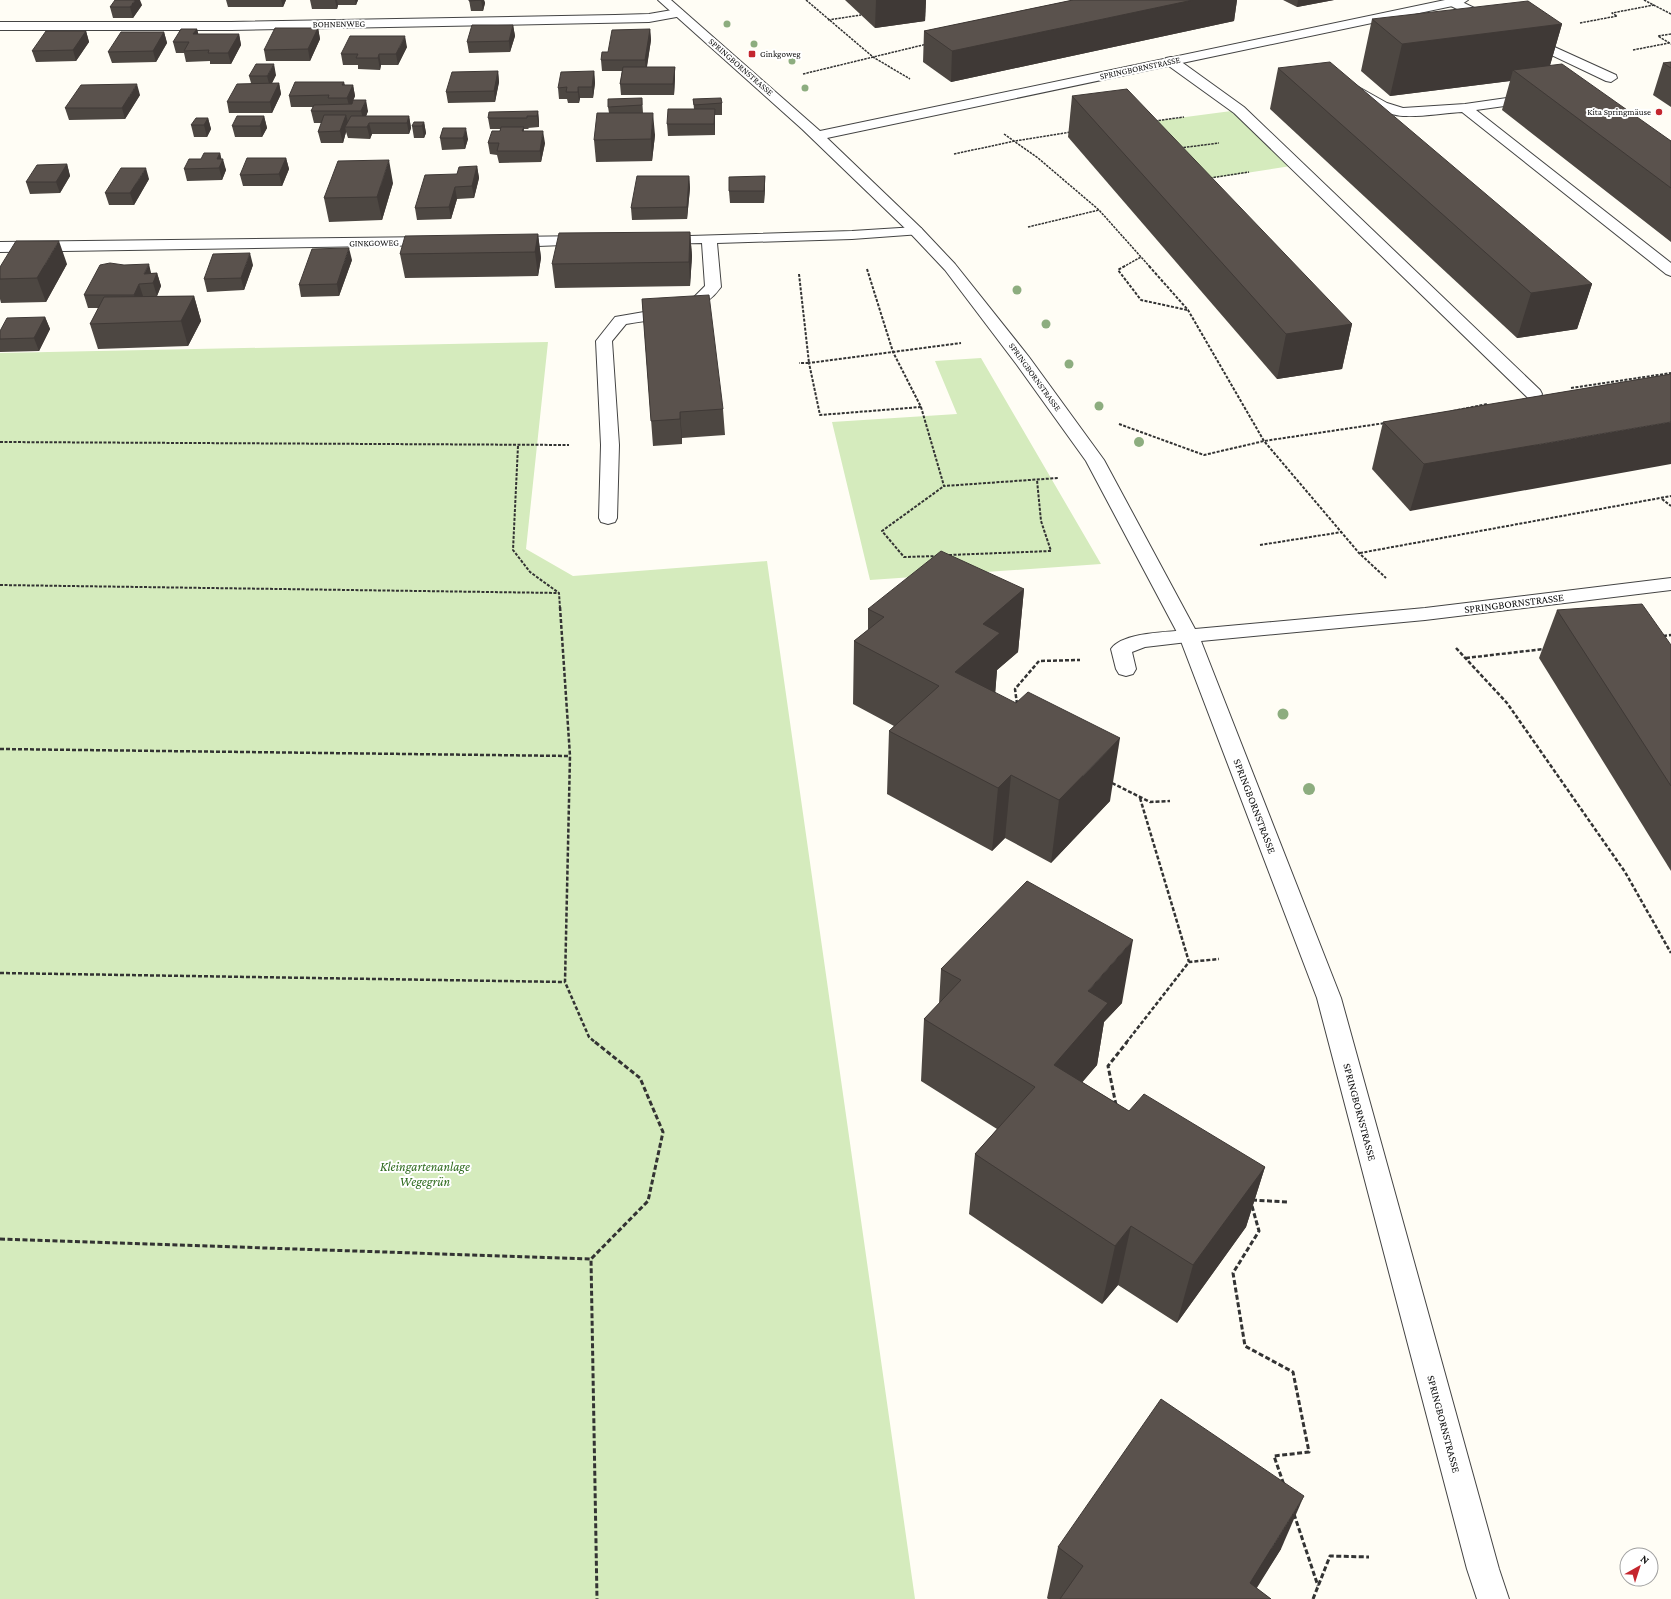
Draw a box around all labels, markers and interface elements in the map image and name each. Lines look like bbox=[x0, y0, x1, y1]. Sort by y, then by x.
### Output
street label: BOHNENWEG bbox=[313, 19, 366, 29]
street label: SPRINGBORNSTRASSE bbox=[707, 36, 775, 98]
marker: Ginkgoweg bbox=[747, 49, 757, 59]
place label: Ginkgoweg bbox=[760, 49, 801, 59]
street label: SPRINGBORNSTRASSE bbox=[1099, 55, 1181, 81]
place label: Kita Springmäuse bbox=[1587, 107, 1651, 117]
marker: Kita Springmäuse bbox=[1654, 107, 1664, 117]
street label: GINKGOWEG bbox=[349, 238, 399, 248]
street label: SPRINGBORNSTRASSE bbox=[1007, 341, 1063, 413]
street label: SPRINGBORNSTRASSE bbox=[1463, 591, 1565, 615]
street label: SPRINGBORNSTRASSE bbox=[1231, 757, 1279, 855]
street label: SPRINGBORNSTRASSE bbox=[1341, 1062, 1379, 1162]
park label: Kleingartenanlage Wegegrün bbox=[380, 1159, 470, 1189]
street label: SPRINGBORNSTRASSE bbox=[1425, 1374, 1463, 1474]
north arrow bbox=[1619, 1547, 1659, 1587]
text: N bbox=[1639, 1552, 1652, 1567]

